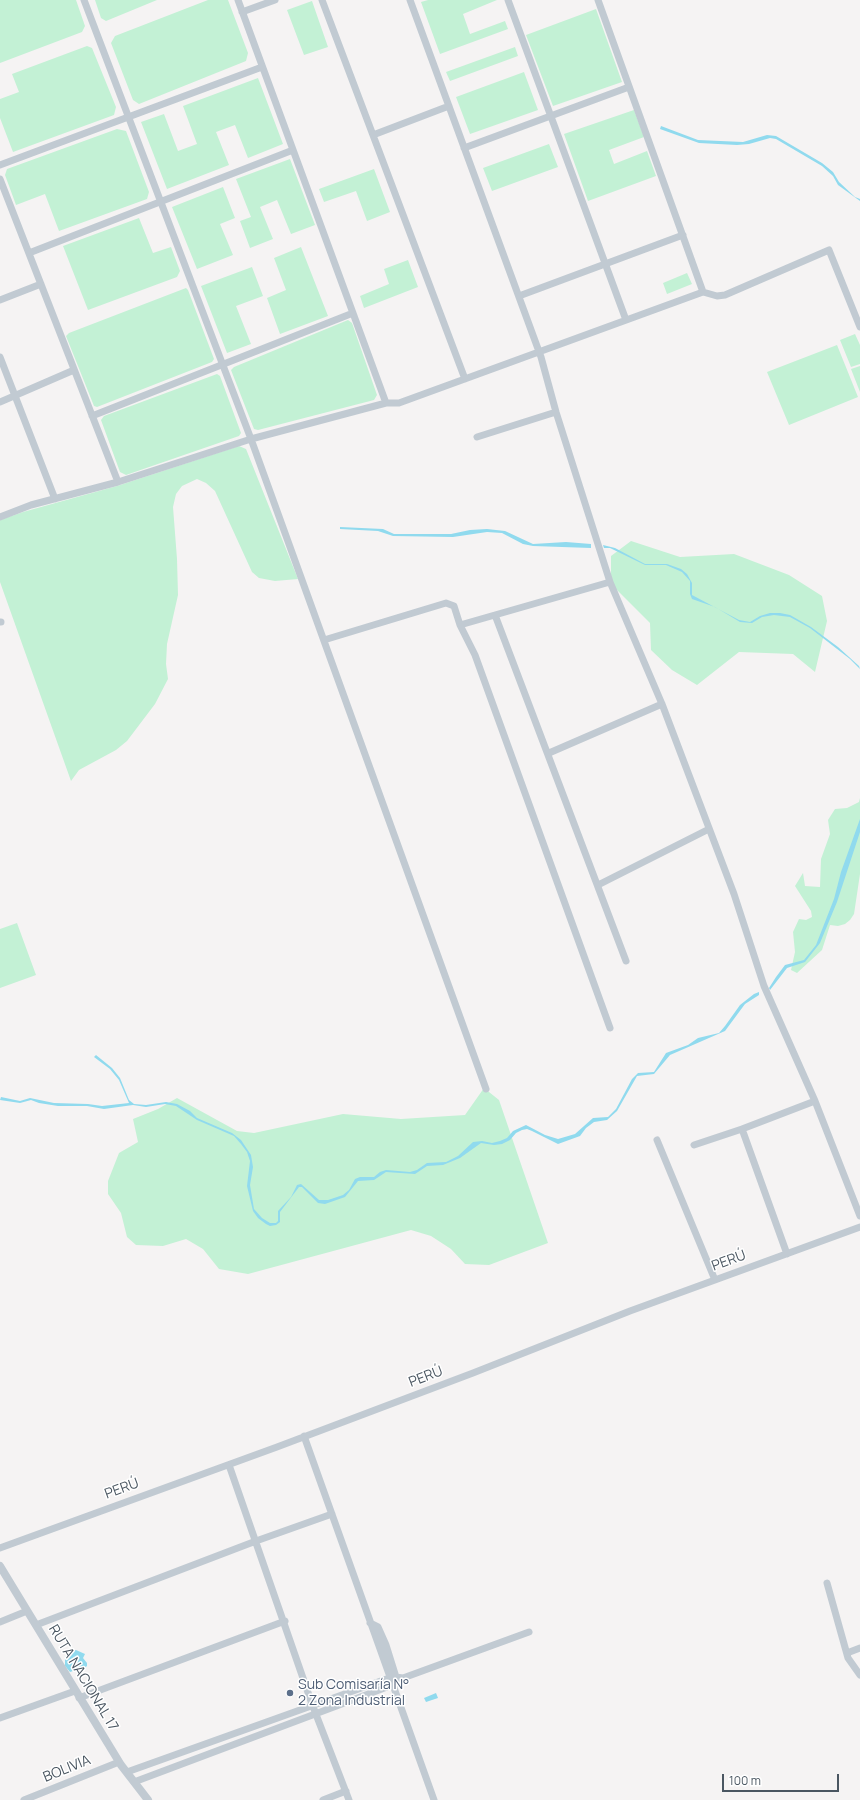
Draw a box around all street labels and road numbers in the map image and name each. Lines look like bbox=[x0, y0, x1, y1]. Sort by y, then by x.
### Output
street label: PERÚ bbox=[710, 1247, 748, 1275]
street label: PERÚ bbox=[407, 1363, 445, 1391]
street label: PERÚ bbox=[103, 1475, 141, 1503]
street label: RUTA NACIONAL 17 bbox=[45, 1622, 121, 1734]
street label: BOLIVIA bbox=[41, 1752, 93, 1786]

